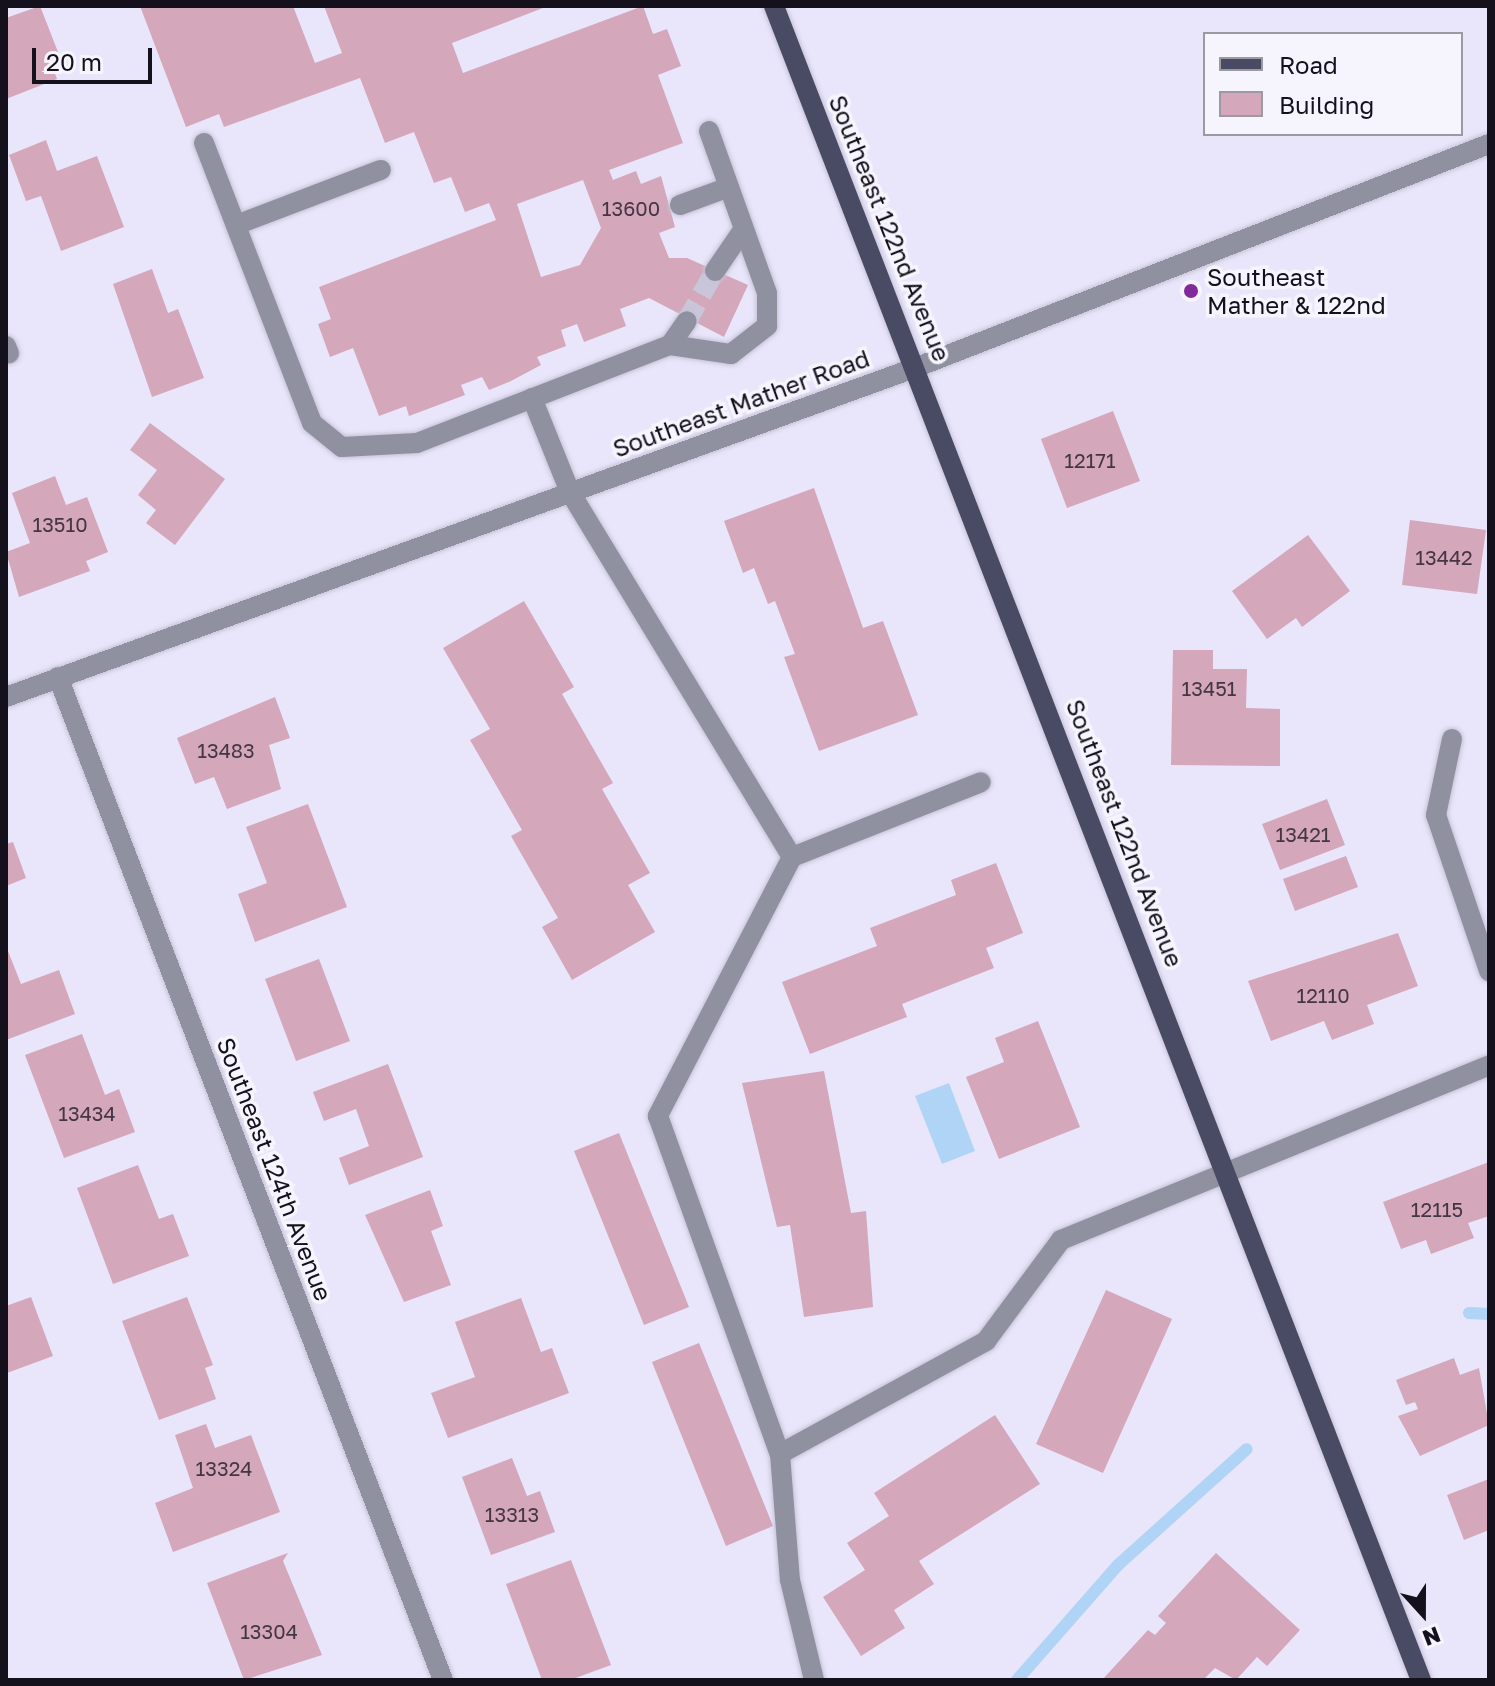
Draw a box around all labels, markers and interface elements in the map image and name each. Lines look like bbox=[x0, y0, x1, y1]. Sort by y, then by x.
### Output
scale bar bbox=[36, 32, 156, 82]
legend bbox=[1203, 32, 1463, 136]
text: 20 m bbox=[46, 47, 102, 76]
text: Road bbox=[1279, 50, 1338, 79]
text: Building bbox=[1279, 90, 1374, 119]
street label: Southeast 122nd Avenue bbox=[823, 91, 957, 365]
house number: 13600 bbox=[602, 196, 660, 220]
place label: Southeast Mather & 122nd bbox=[1207, 263, 1386, 319]
marker: Southeast Mather & 122nd bbox=[1182, 282, 1200, 300]
street label: Southeast Mather Road bbox=[609, 343, 873, 463]
house number: 12171 bbox=[1064, 448, 1116, 472]
house number: 13510 bbox=[32, 512, 88, 536]
house number: 13442 bbox=[1415, 545, 1473, 569]
house number: 13451 bbox=[1182, 676, 1236, 700]
street label: Southeast 122nd Avenue bbox=[1061, 695, 1189, 971]
house number: 13483 bbox=[197, 738, 255, 762]
house number: 13421 bbox=[1276, 822, 1330, 846]
house number: 12110 bbox=[1296, 983, 1350, 1007]
street label: Southeast 124th Avenue bbox=[211, 1033, 339, 1305]
house number: 13434 bbox=[58, 1101, 116, 1125]
house number: 12115 bbox=[1411, 1197, 1463, 1221]
house number: 13324 bbox=[196, 1456, 252, 1480]
house number: 13313 bbox=[485, 1502, 539, 1526]
north arrow bbox=[1383, 1574, 1463, 1654]
house number: 13304 bbox=[240, 1619, 298, 1643]
text: N bbox=[1419, 1621, 1444, 1652]

